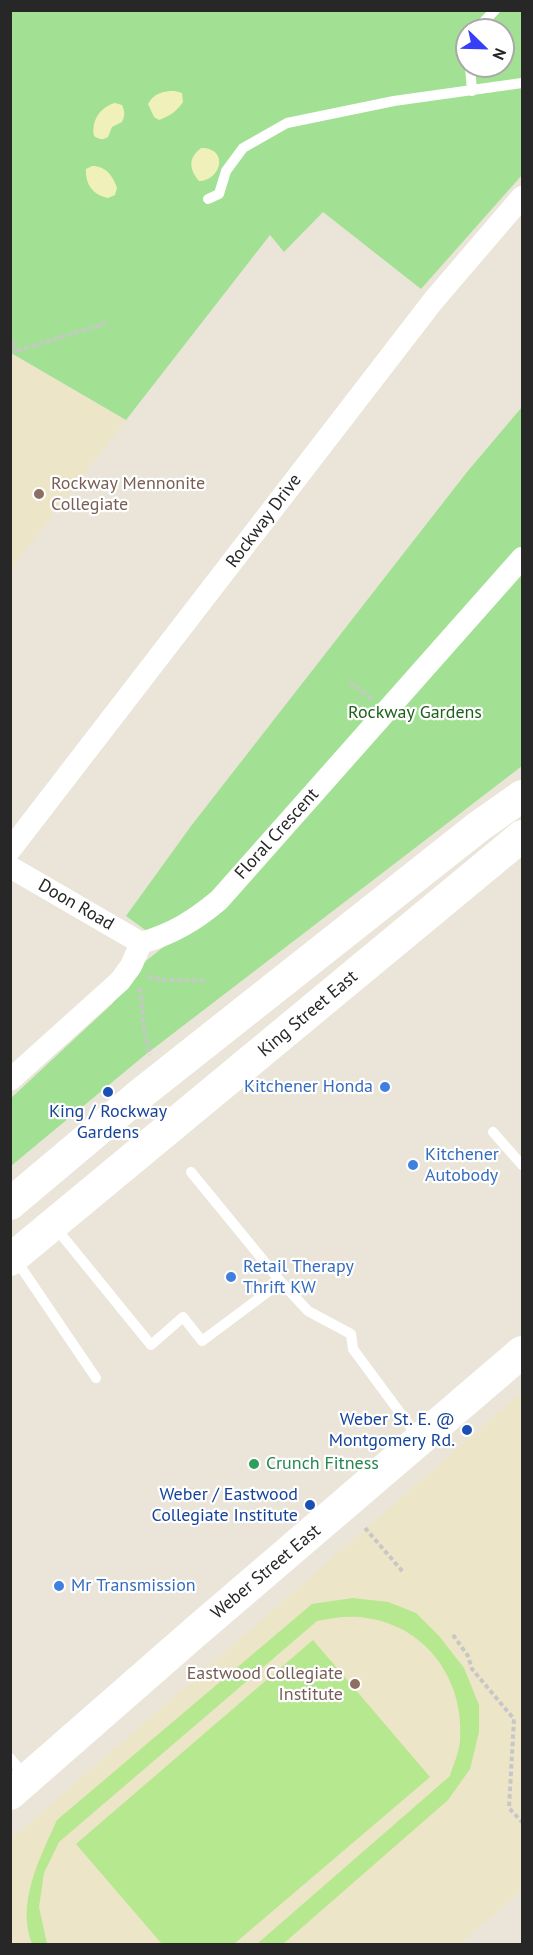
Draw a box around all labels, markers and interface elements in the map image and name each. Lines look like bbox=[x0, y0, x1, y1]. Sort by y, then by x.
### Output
north arrow bbox=[455, 18, 515, 78]
text: N bbox=[488, 45, 511, 63]
street label: Rockway Drive bbox=[222, 470, 306, 572]
place label: Rockway Mennonite Collegiate bbox=[51, 473, 205, 516]
marker: Rockway Mennonite Collegiate bbox=[32, 487, 46, 501]
park label: Rockway Gardens bbox=[348, 702, 482, 724]
street label: Floral Crescent bbox=[231, 784, 323, 884]
street label: Doon Road bbox=[34, 875, 118, 935]
street label: King Street East bbox=[254, 966, 362, 1062]
place label: Kitchener Honda bbox=[244, 1076, 373, 1098]
marker: Kitchener Honda bbox=[378, 1080, 392, 1094]
marker: King / Rockway Gardens bbox=[101, 1085, 115, 1099]
place label: King / Rockway Gardens bbox=[49, 1101, 167, 1144]
place label: Kitchener Autobody bbox=[425, 1144, 499, 1186]
marker: Kitchener Autobody bbox=[406, 1158, 420, 1172]
place label: Retail Therapy Thrift KW bbox=[243, 1256, 354, 1298]
marker: Retail Therapy Thrift KW bbox=[224, 1270, 238, 1284]
place label: Weber St. E. @ Montgomery Rd. bbox=[329, 1409, 455, 1452]
marker: Weber St. E. @ Montgomery Rd. bbox=[460, 1423, 474, 1437]
place label: Crunch Fitness bbox=[266, 1453, 379, 1475]
marker: Crunch Fitness bbox=[247, 1457, 261, 1471]
place label: Weber / Eastwood Collegiate Institute bbox=[152, 1484, 298, 1526]
marker: Weber / Eastwood Collegiate Institute bbox=[303, 1498, 317, 1512]
street label: Weber Street East bbox=[207, 1520, 325, 1624]
place label: Mr Transmission bbox=[71, 1575, 196, 1597]
marker: Mr Transmission bbox=[52, 1579, 66, 1593]
place label: Eastwood Collegiate Institute bbox=[187, 1663, 343, 1706]
marker: Eastwood Collegiate Institute bbox=[348, 1677, 362, 1691]

